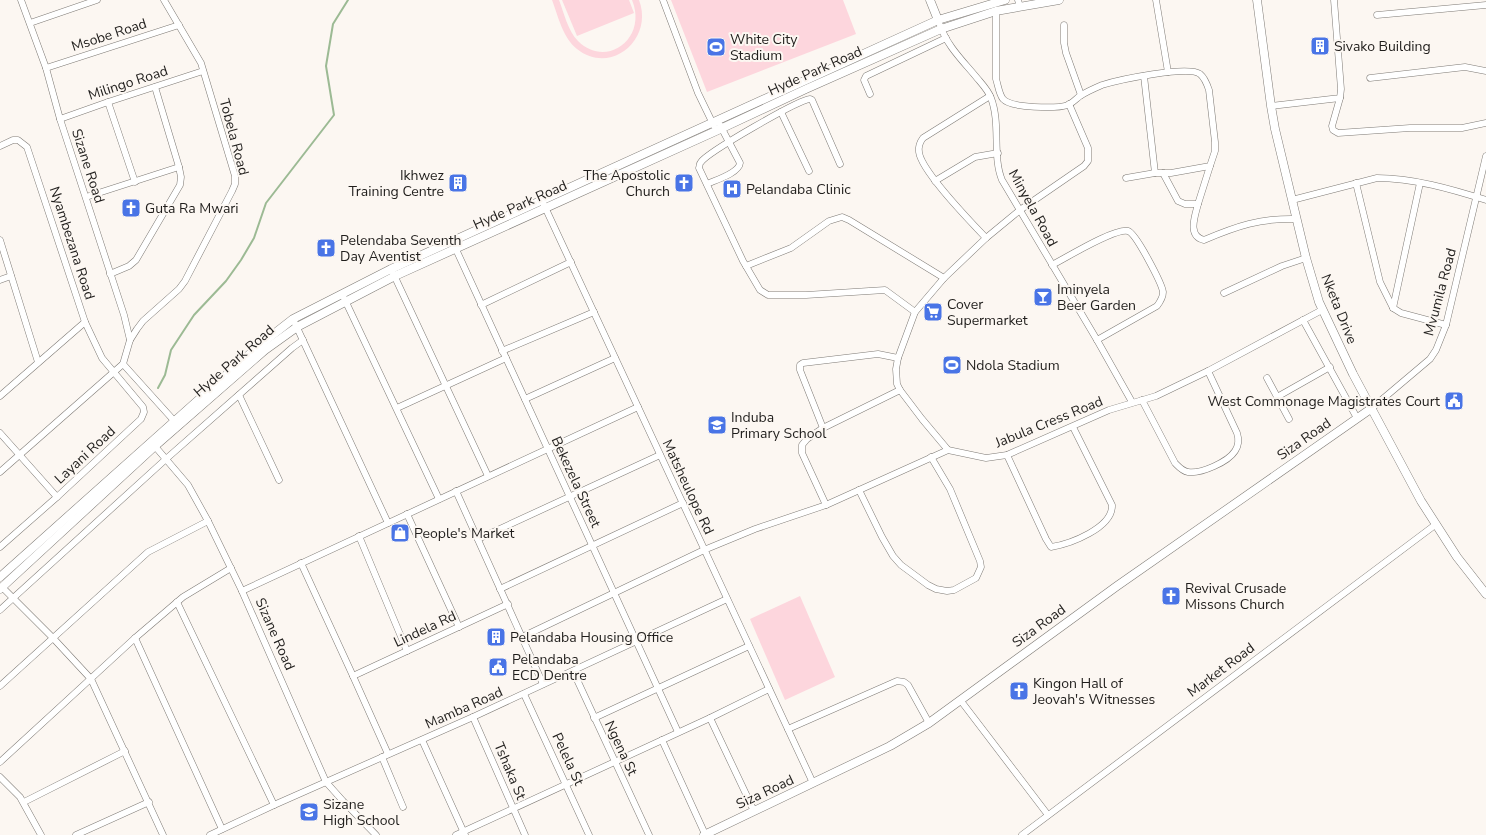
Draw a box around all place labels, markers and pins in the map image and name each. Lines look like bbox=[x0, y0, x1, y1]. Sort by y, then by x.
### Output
place label: White City Stadium bbox=[730, 30, 798, 65]
building icon: Sivako Building bbox=[1309, 35, 1331, 57]
sports icon: White City Stadium bbox=[705, 36, 727, 58]
place label: Sivako Building bbox=[1334, 37, 1431, 56]
place label: Ikhwez Training Centre bbox=[348, 166, 445, 201]
place label: The Apostolic Church bbox=[583, 166, 671, 201]
building icon: Ikhwez Training Centre bbox=[447, 172, 469, 194]
church icon: The Apostolic Church bbox=[673, 172, 695, 194]
hospital icon: Pelandaba Clinic bbox=[721, 178, 743, 200]
place label: Pelandaba Clinic bbox=[746, 180, 851, 199]
church icon: Guta Ra Mwari bbox=[120, 197, 142, 219]
place label: Guta Ra Mwari bbox=[145, 199, 239, 218]
place label: Pelendaba Seventh Day Aventist bbox=[340, 231, 462, 266]
church icon: Pelendaba Seventh Day Aventist bbox=[315, 237, 337, 259]
place label: Iminyela Beer Garden bbox=[1057, 280, 1136, 315]
bar icon: Iminyela Beer Garden bbox=[1032, 286, 1054, 308]
place label: Cover Supermarket bbox=[947, 295, 1028, 330]
supermarket icon: Cover Supermarket bbox=[922, 301, 944, 323]
sports icon: Ndola Stadium bbox=[941, 354, 963, 376]
place label: Ndola Stadium bbox=[966, 356, 1060, 375]
public building icon: West Commonage Magistrates Court bbox=[1443, 390, 1465, 412]
place label: West Commonage Magistrates Court bbox=[1207, 392, 1440, 411]
place label: Induba Primary School bbox=[731, 408, 827, 443]
school or university icon: Induba Primary School bbox=[706, 414, 728, 436]
shop icon: People's Market bbox=[389, 522, 411, 544]
place label: People's Market bbox=[414, 524, 515, 543]
place label: Revival Crusade Missons Church bbox=[1185, 579, 1286, 614]
church icon: Revival Crusade Missons Church bbox=[1160, 585, 1182, 607]
building icon: Pelandaba Housing Office bbox=[485, 626, 507, 648]
place label: Pelandaba Housing Office bbox=[510, 628, 673, 647]
place label: Pelandaba ECD Dentre bbox=[512, 650, 587, 685]
public building icon: Pelandaba ECD Dentre bbox=[487, 656, 509, 678]
place label: Kingon Hall of Jeovah's Witnesses bbox=[1032, 674, 1155, 709]
church icon: Kingon Hall of Jeovah's Witnesses bbox=[1008, 680, 1030, 702]
place label: Sizane High School bbox=[323, 795, 400, 830]
school or university icon: Sizane High School bbox=[298, 801, 320, 823]

